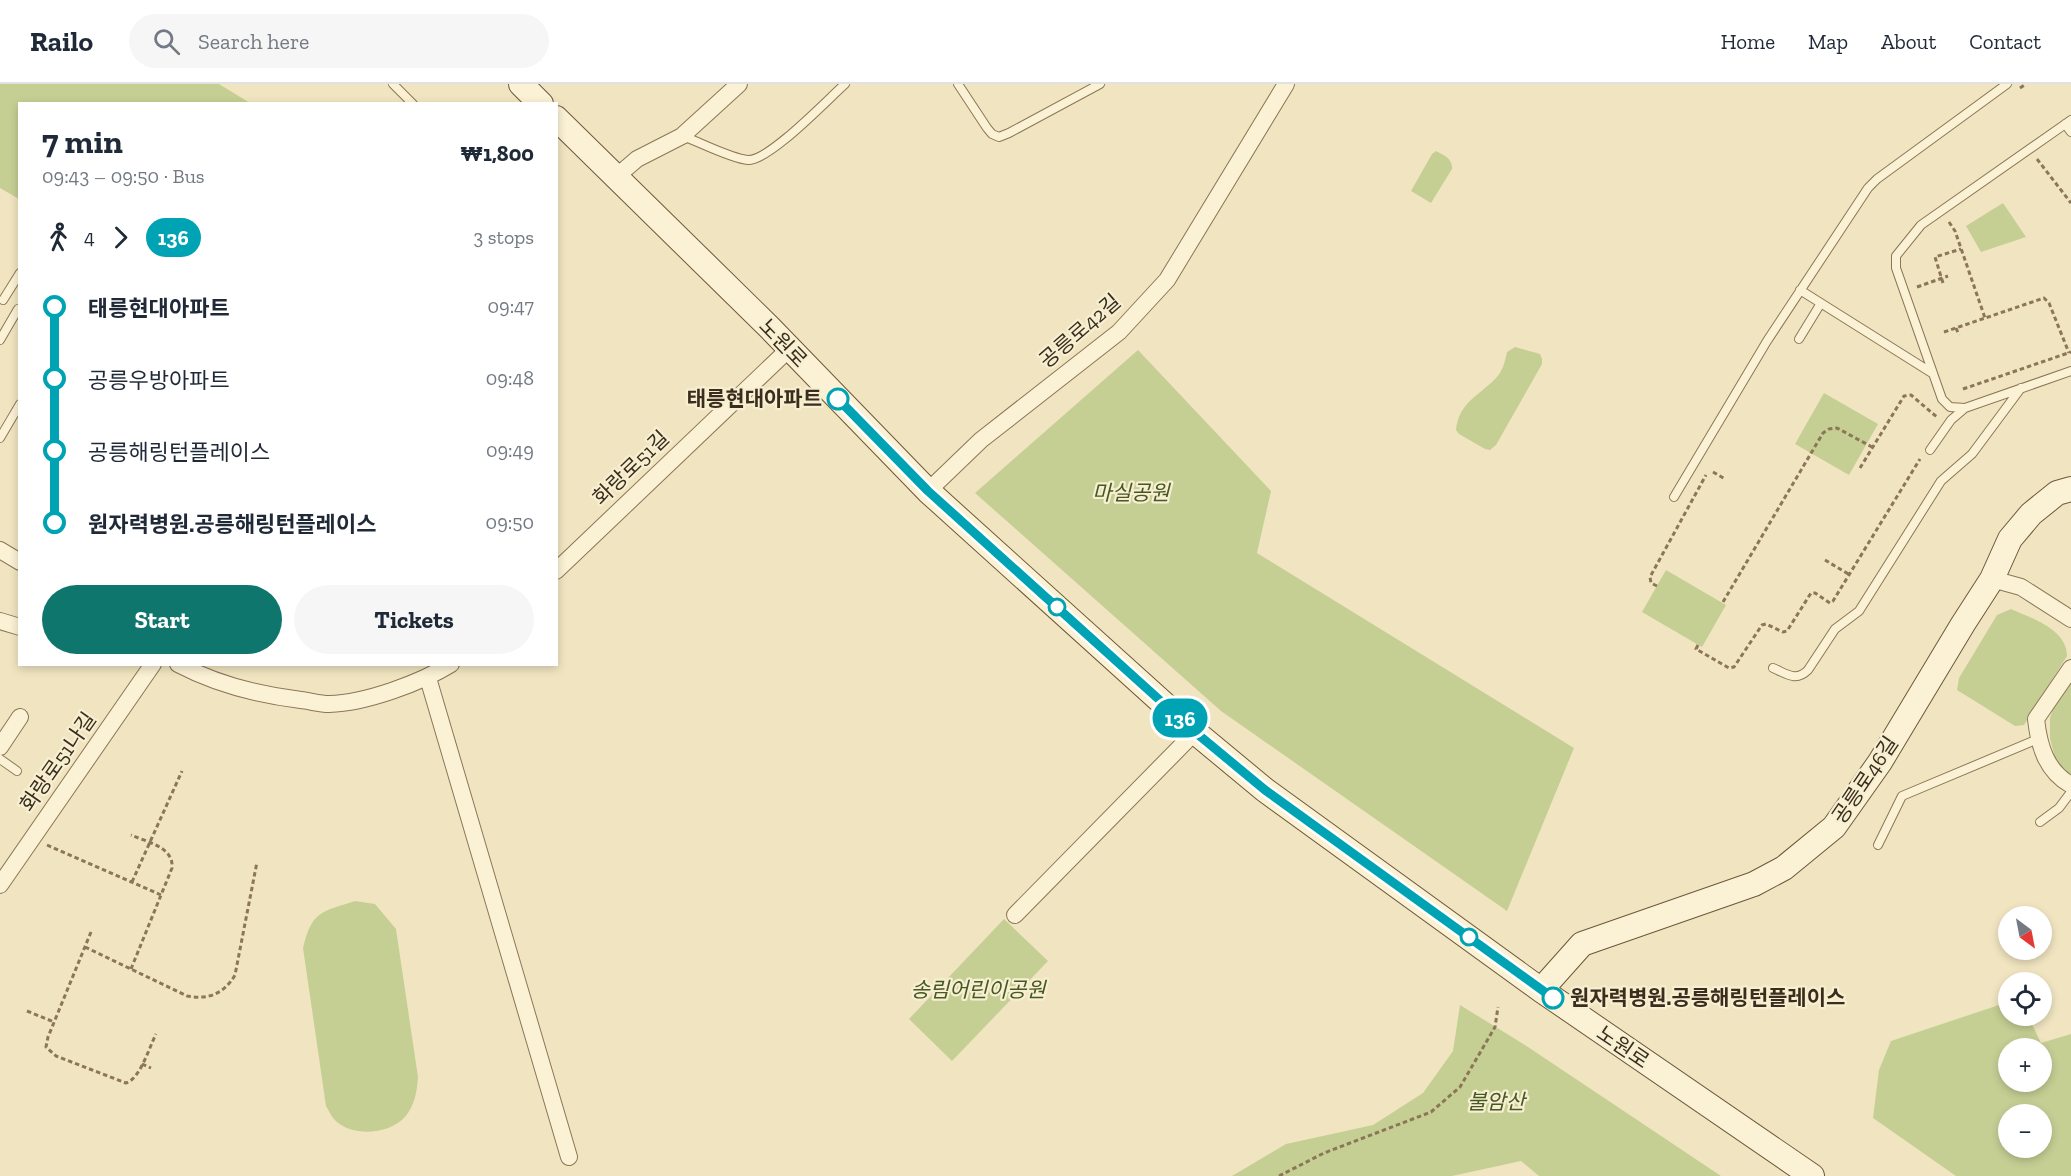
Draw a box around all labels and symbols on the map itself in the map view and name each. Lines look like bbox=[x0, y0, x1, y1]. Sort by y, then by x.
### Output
street label: 공릉로42길 bbox=[1034, 289, 1125, 373]
street label: 노원로 bbox=[754, 313, 812, 372]
place label: 태릉현대아파트 bbox=[687, 386, 822, 411]
marker: 태릉현대아파트 bbox=[827, 388, 849, 410]
street label: 화랑로51길 bbox=[587, 425, 674, 510]
park label: 마실공원 bbox=[1092, 480, 1171, 505]
unlabelled marker bbox=[1048, 598, 1066, 616]
line badge: 136 bbox=[1146, 698, 1214, 738]
street label: 화랑로51나길 bbox=[14, 707, 101, 816]
street label: 공릉로46길 bbox=[1826, 731, 1903, 828]
north arrow bbox=[1998, 906, 2052, 960]
unlabelled marker bbox=[1460, 928, 1478, 946]
park label: 송림어린이공원 bbox=[910, 977, 1047, 1002]
place label: 원자력병원.공릉해링턴플레이스 bbox=[1570, 985, 1845, 1010]
marker: 원자력병원.공릉해링턴플레이스 bbox=[1542, 987, 1564, 1009]
street label: 노원로 bbox=[1592, 1020, 1654, 1073]
park label: 불암산 bbox=[1467, 1089, 1528, 1114]

